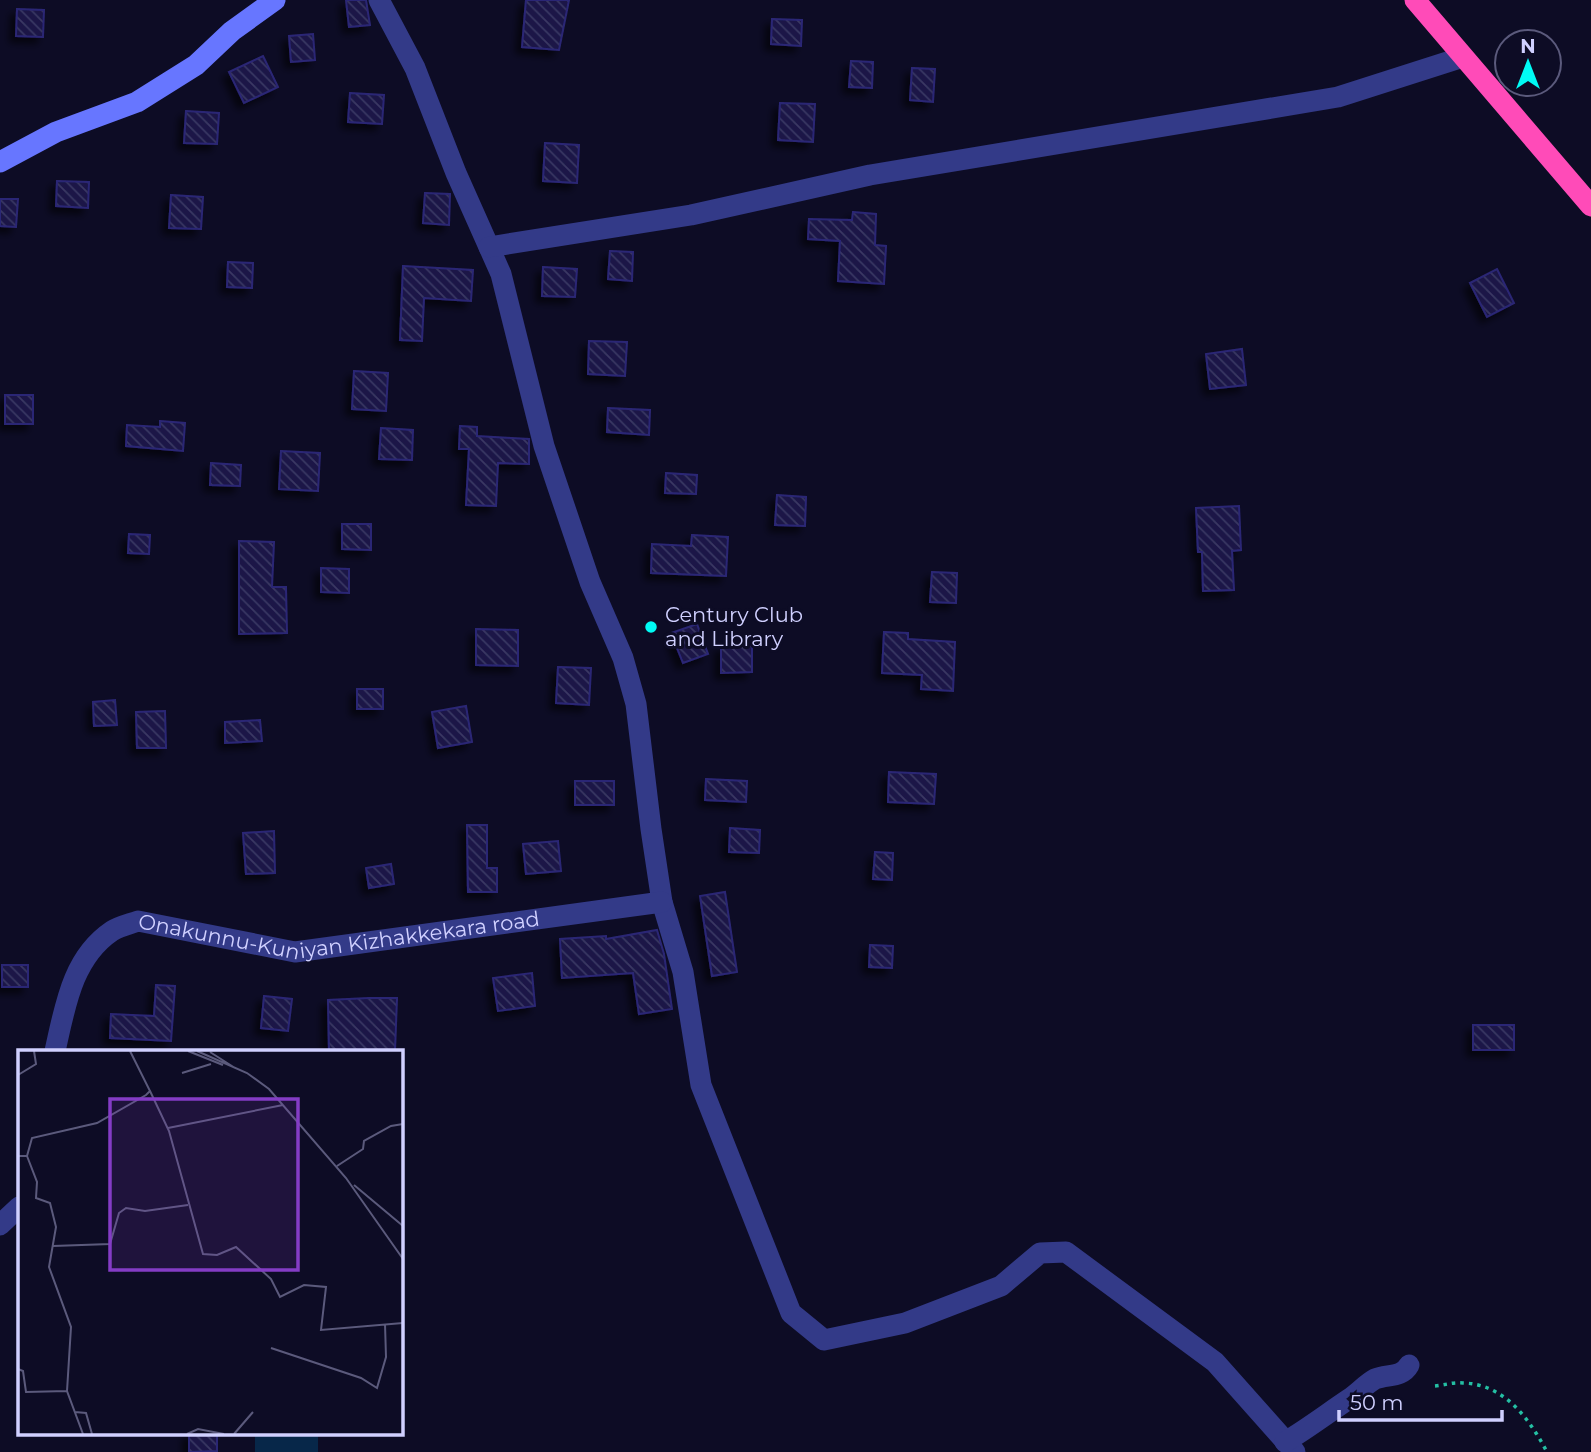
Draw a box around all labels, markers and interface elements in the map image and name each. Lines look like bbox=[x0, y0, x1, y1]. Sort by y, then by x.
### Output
north arrow bbox=[1493, 28, 1563, 98]
text: N bbox=[1520, 35, 1536, 58]
place label: Century Club and Library bbox=[665, 602, 803, 651]
marker: Century Club and Library bbox=[643, 619, 659, 635]
street label: Onakunnu-Kuniyan Kizhakkekara road bbox=[136, 906, 541, 965]
inset map bbox=[18, 1050, 402, 1434]
scale bar bbox=[1339, 1378, 1502, 1422]
text: 50 m bbox=[1350, 1390, 1404, 1415]

